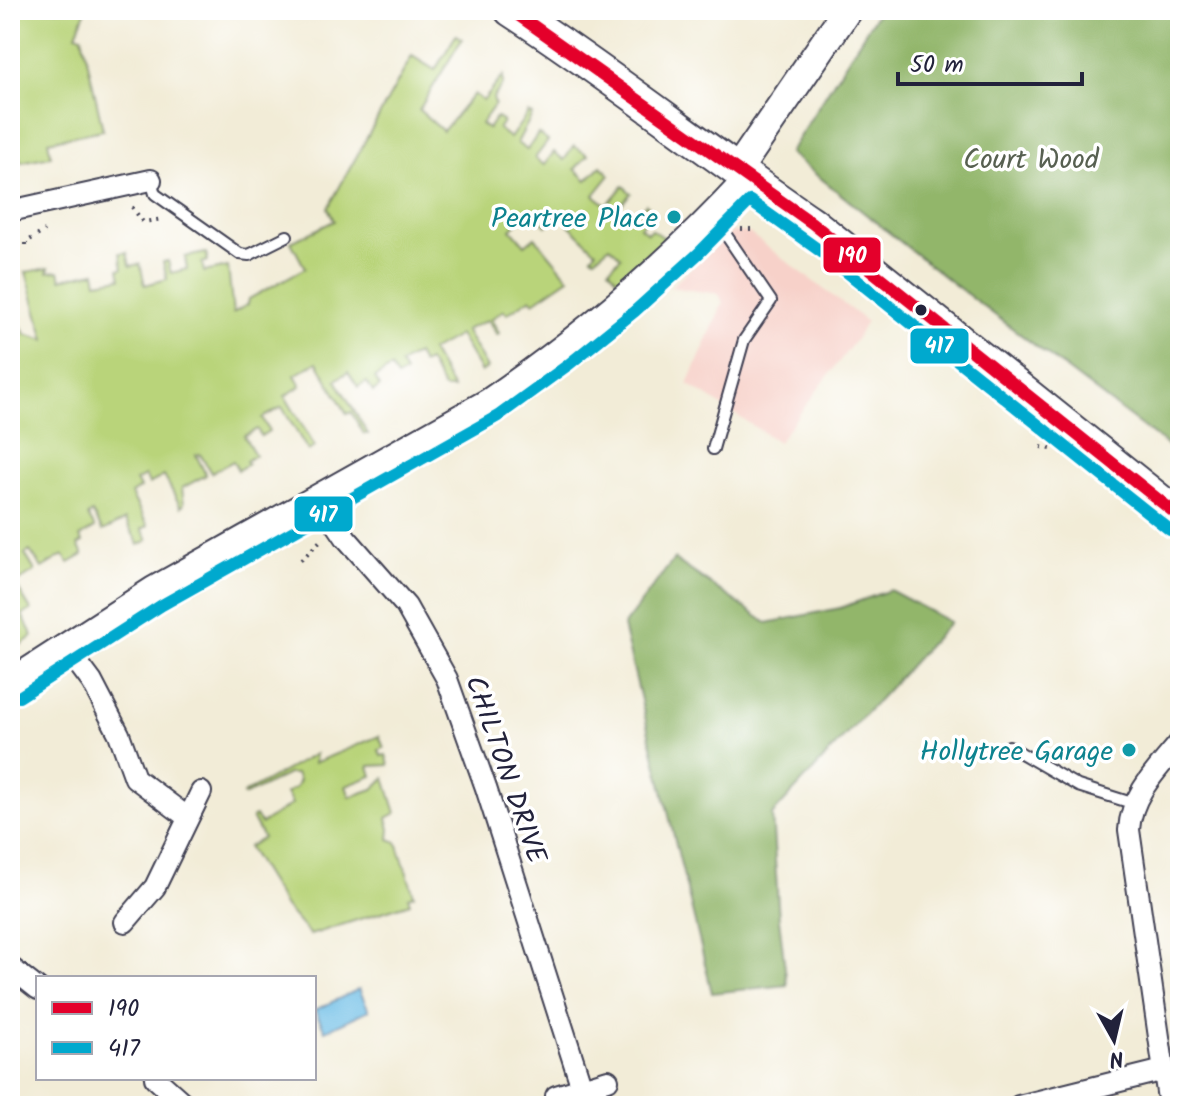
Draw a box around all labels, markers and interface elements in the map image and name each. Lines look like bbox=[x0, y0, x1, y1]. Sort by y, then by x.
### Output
scale bar bbox=[898, 36, 1082, 86]
text: 50 m bbox=[910, 46, 964, 85]
park label: Court Wood bbox=[963, 138, 1100, 183]
place label: Peartree Place bbox=[491, 197, 658, 242]
marker: Peartree Place bbox=[665, 208, 683, 226]
line badge: 190 bbox=[822, 236, 882, 274]
text: 190 bbox=[837, 240, 867, 275]
unlabelled marker bbox=[913, 302, 929, 318]
line badge: 417 bbox=[909, 327, 970, 365]
text: 417 bbox=[924, 330, 954, 365]
line badge: 417 bbox=[293, 495, 354, 533]
text: 417 bbox=[308, 499, 338, 534]
street label: CHILTON DRIVE bbox=[451, 670, 558, 870]
place label: Hollytree Garage bbox=[920, 730, 1113, 775]
marker: Hollytree Garage bbox=[1120, 741, 1138, 759]
legend bbox=[36, 976, 316, 1080]
text: 190 bbox=[108, 990, 139, 1029]
north arrow bbox=[1074, 1000, 1154, 1080]
text: 417 bbox=[108, 1030, 141, 1069]
text: N bbox=[1107, 1039, 1126, 1076]

